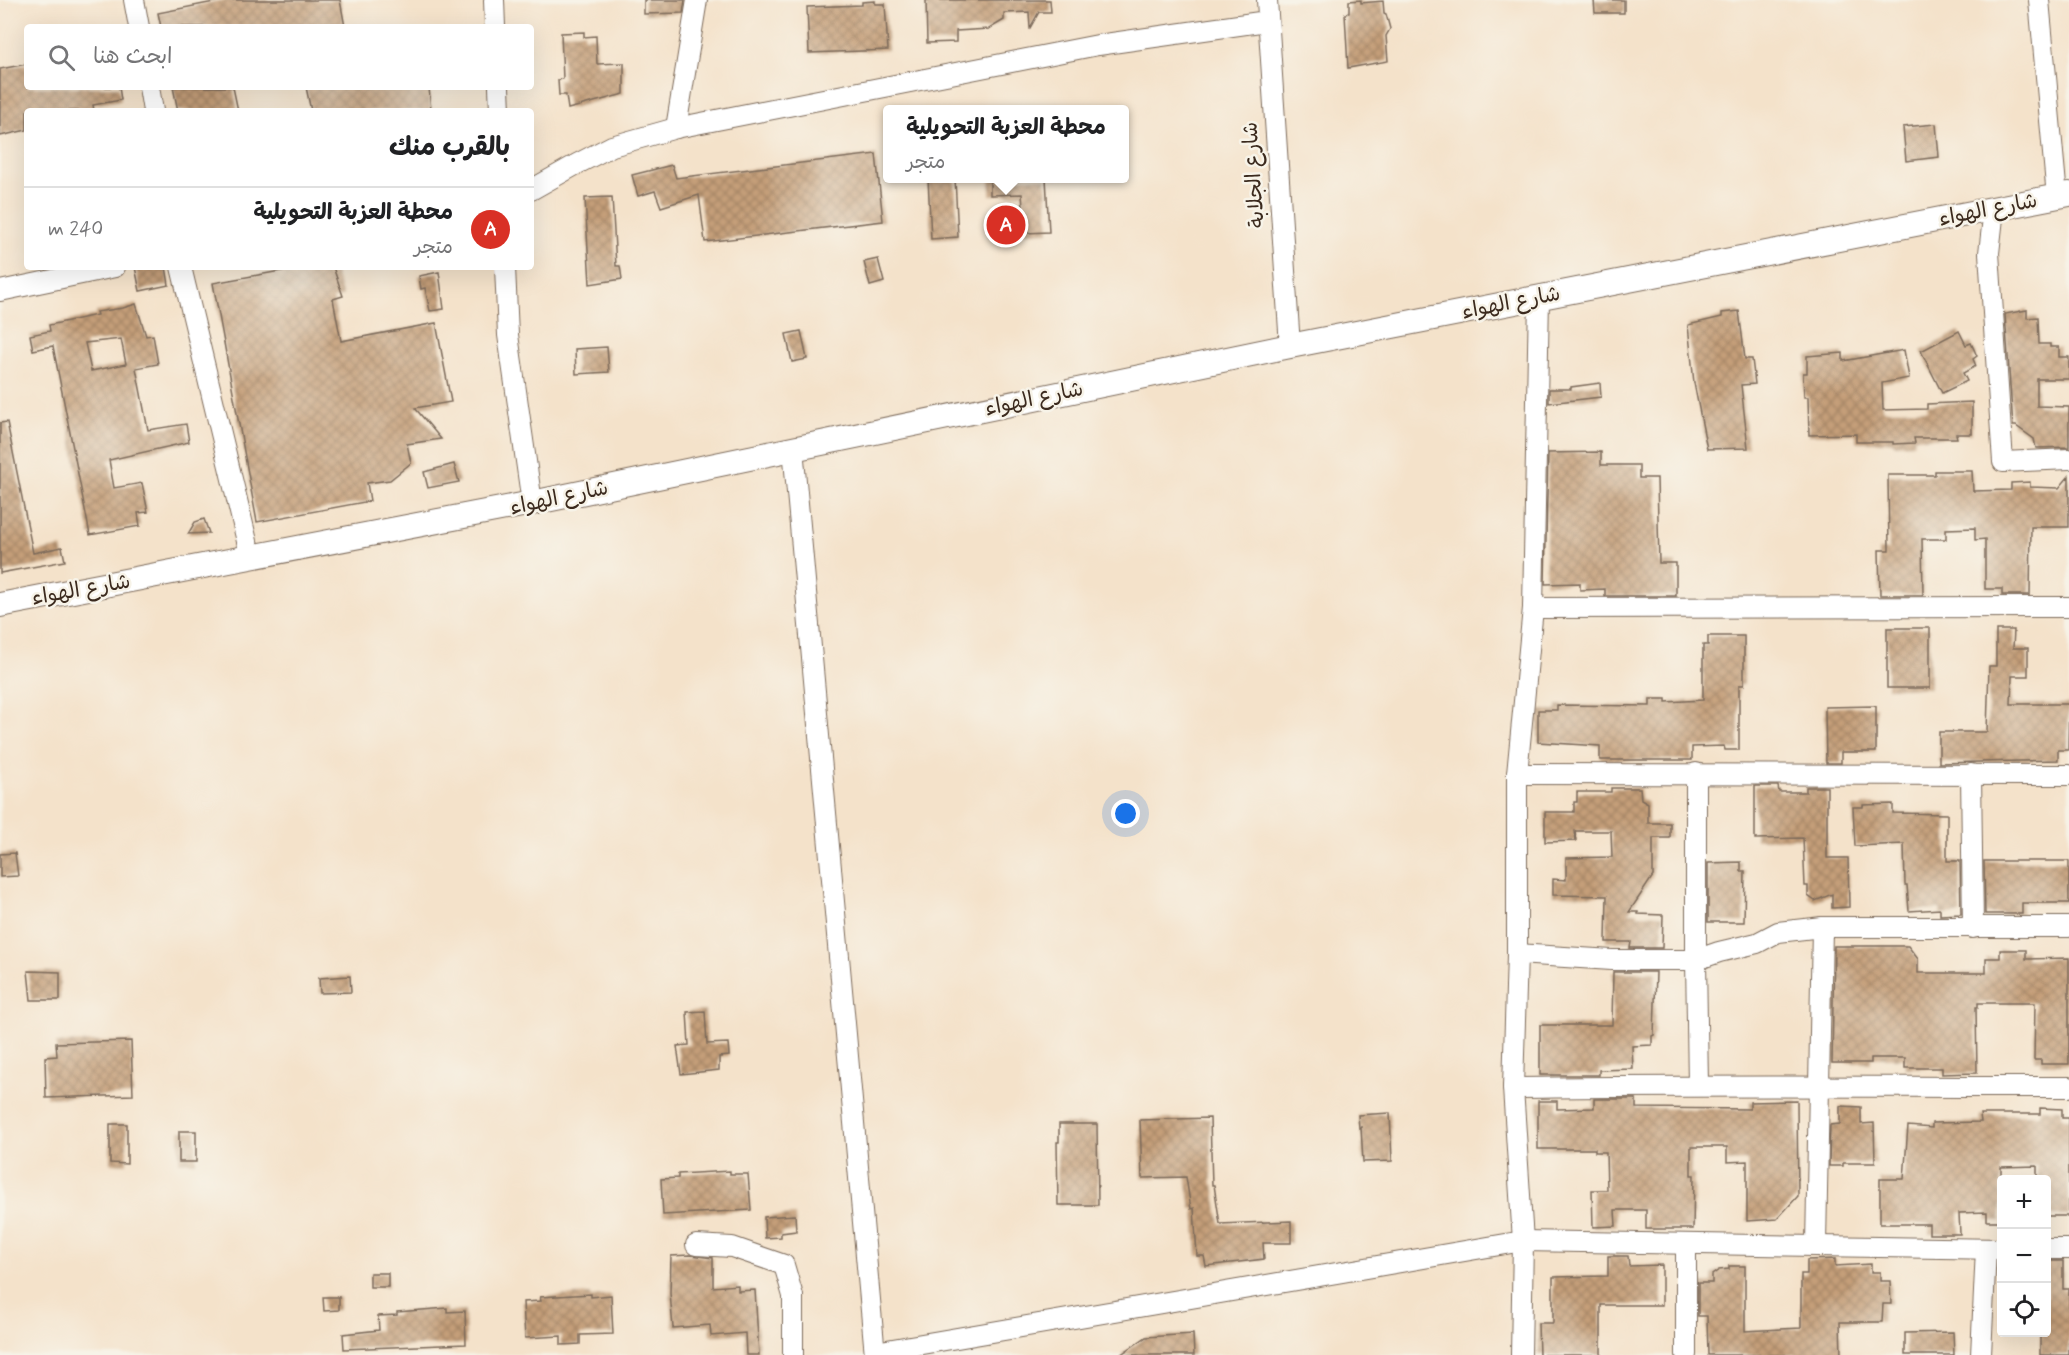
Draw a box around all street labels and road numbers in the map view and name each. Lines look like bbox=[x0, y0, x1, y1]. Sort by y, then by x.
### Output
street label: شارع الجلابة bbox=[1236, 121, 1272, 229]
street label: شارع الهواء bbox=[1936, 187, 2040, 233]
street label: شارع الهواء bbox=[1459, 280, 1563, 326]
street label: شارع الهواء bbox=[982, 375, 1086, 423]
street label: شارع الهواء bbox=[507, 474, 611, 522]
street label: شارع الهواء bbox=[29, 568, 133, 612]

